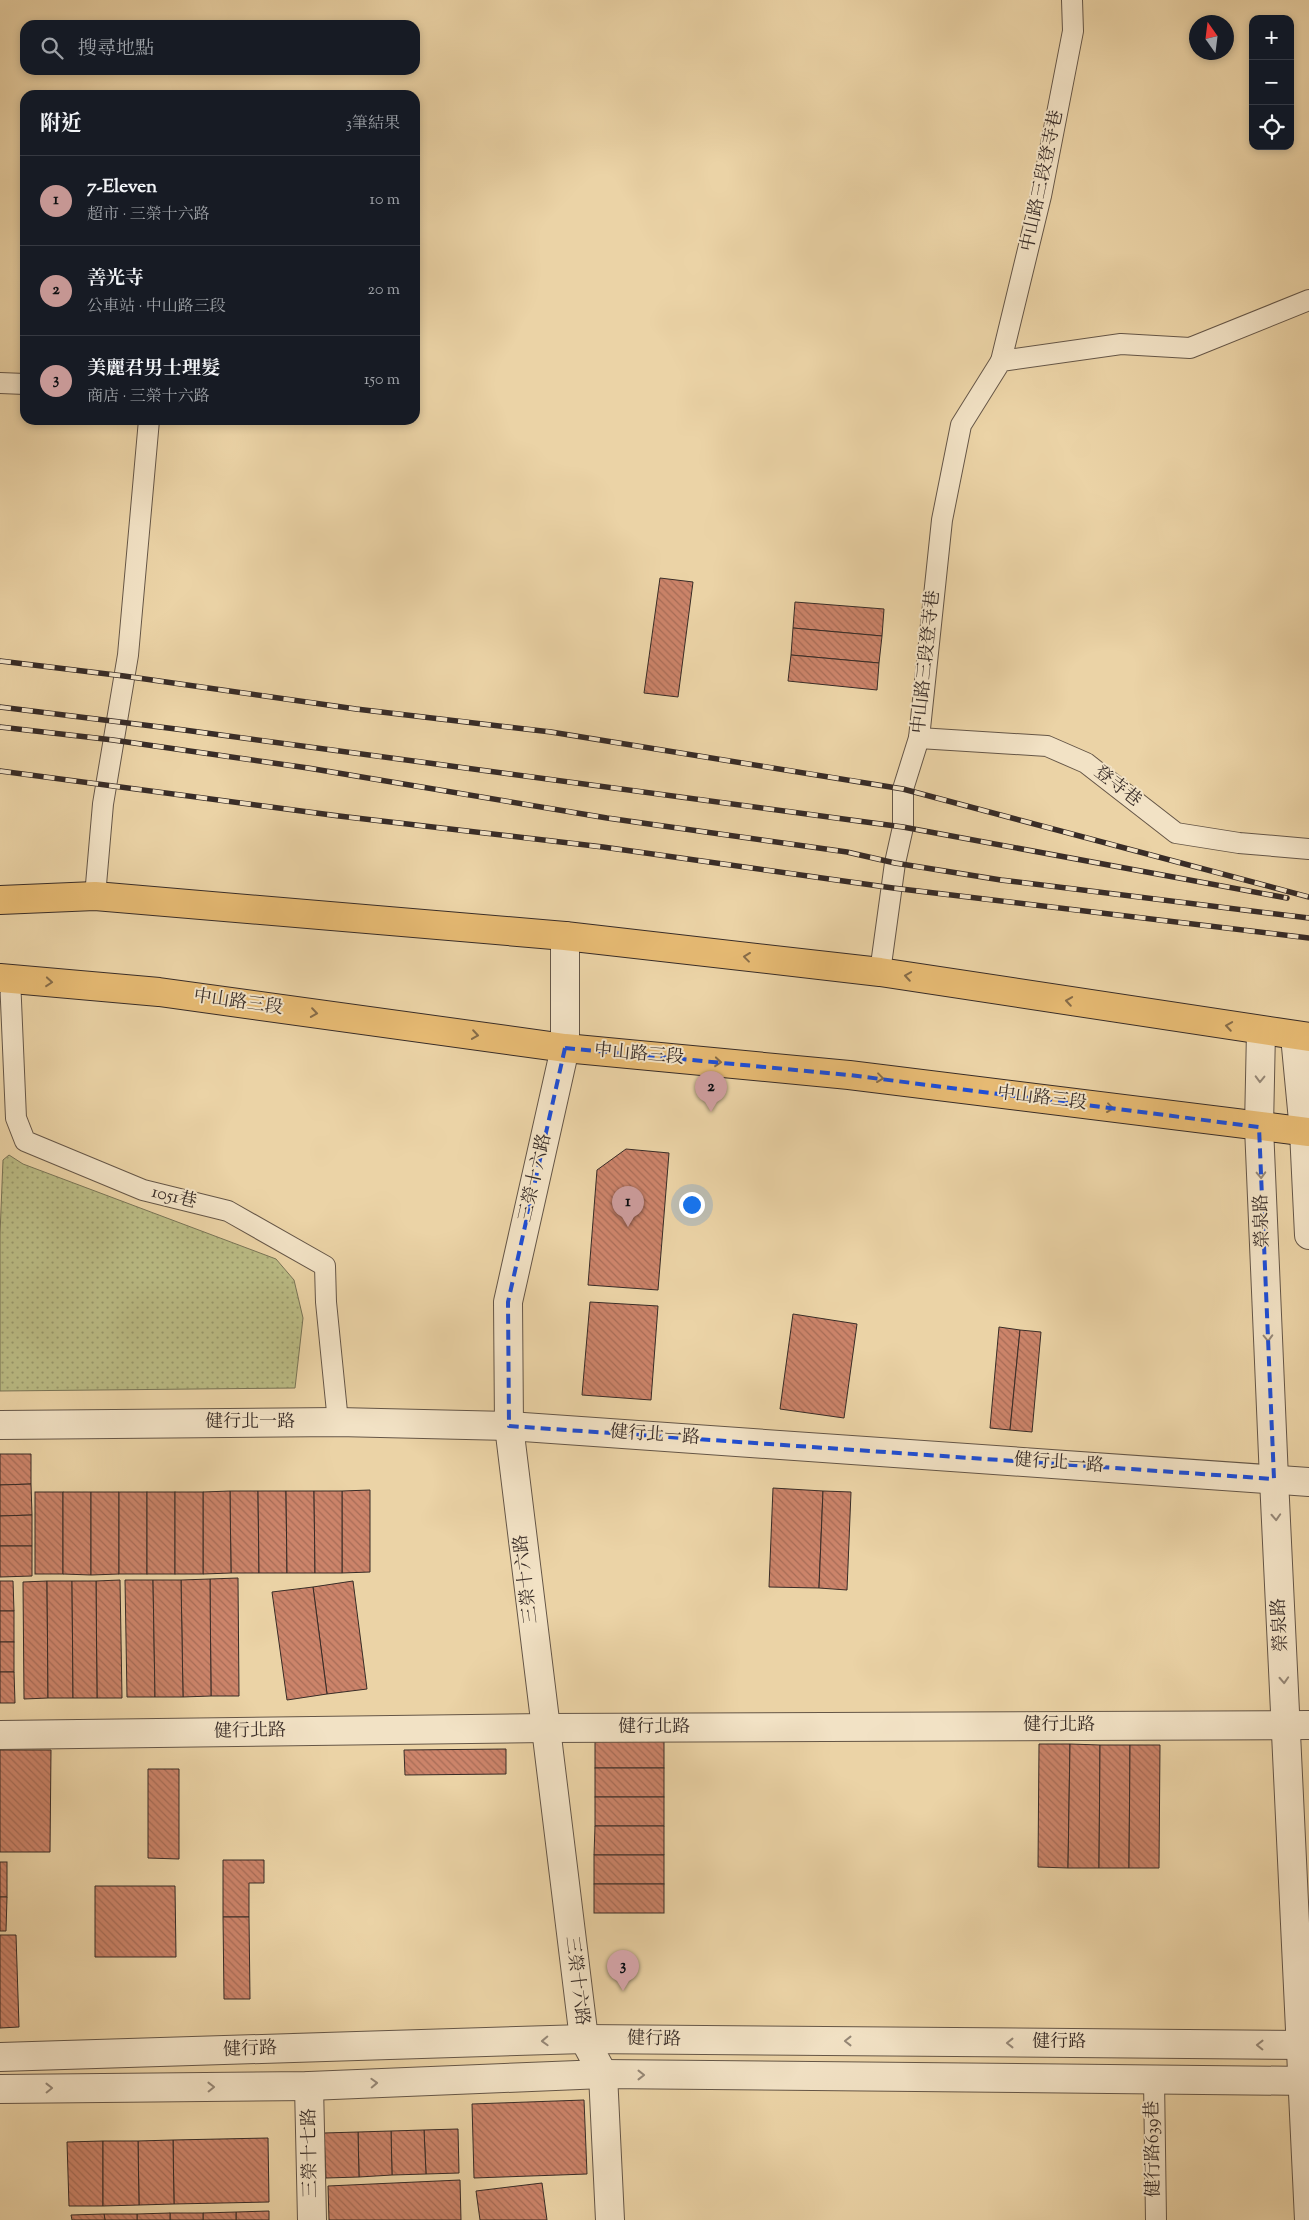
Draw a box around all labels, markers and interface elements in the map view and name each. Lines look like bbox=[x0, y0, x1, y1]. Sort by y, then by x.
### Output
north arrow bbox=[1189, 15, 1234, 60]
map controls bbox=[1249, 15, 1294, 150]
button: + bbox=[1249, 15, 1294, 60]
search box bbox=[20, 20, 420, 75]
icon: search bbox=[38, 34, 66, 62]
text: 搜尋地點 bbox=[78, 36, 154, 63]
button: − bbox=[1249, 60, 1294, 105]
button: locate bbox=[1249, 105, 1294, 150]
street label: 中山路三段登寺巷 bbox=[1015, 108, 1071, 254]
text: 附近 bbox=[40, 110, 82, 140]
text: 3筆結果 bbox=[346, 113, 400, 136]
text: 7-Eleven bbox=[87, 174, 157, 201]
text: 1 bbox=[53, 189, 59, 212]
text: 10 m bbox=[370, 189, 400, 212]
text: 超市 · 三榮十六路 bbox=[87, 204, 210, 227]
text: 善光寺 bbox=[87, 266, 144, 293]
text: 2 bbox=[52, 279, 60, 302]
text: 20 m bbox=[367, 279, 400, 302]
text: 公車站 · 中山路三段 bbox=[87, 296, 226, 319]
text: 美麗君男士理髮 bbox=[87, 356, 220, 383]
text: 3 bbox=[53, 369, 59, 392]
text: 150 m bbox=[364, 369, 400, 392]
text: 商店 · 三榮十六路 bbox=[87, 386, 210, 409]
street label: 中山路三段登寺巷 bbox=[907, 589, 947, 735]
street label: 登寺巷 bbox=[1088, 760, 1146, 814]
one-way arrow bbox=[742, 952, 750, 963]
one-way arrow bbox=[904, 972, 912, 982]
one-way arrow bbox=[45, 976, 53, 987]
street label: 中山路三段 bbox=[192, 984, 284, 1022]
one-way arrow bbox=[1064, 996, 1072, 1007]
one-way arrow bbox=[311, 1007, 319, 1018]
one-way arrow bbox=[1225, 1021, 1233, 1032]
one-way arrow bbox=[472, 1029, 480, 1040]
street label: 中山路三段 bbox=[593, 1038, 685, 1072]
one-way arrow bbox=[714, 1056, 722, 1067]
pin: 2 bbox=[695, 1071, 727, 1112]
one-way arrow bbox=[875, 1073, 884, 1083]
one-way arrow bbox=[1255, 1075, 1265, 1083]
street label: 中山路三段 bbox=[996, 1081, 1088, 1117]
one-way arrow bbox=[1107, 1102, 1115, 1113]
street label: 三榮十六路 bbox=[513, 1131, 559, 1225]
one-way arrow bbox=[1256, 1172, 1267, 1180]
street label: 1051巷 bbox=[149, 1180, 199, 1216]
pin: 1 bbox=[612, 1186, 644, 1227]
your location bbox=[679, 1192, 705, 1218]
street label: 榮泉路 bbox=[1249, 1194, 1277, 1248]
one-way arrow bbox=[1263, 1334, 1273, 1342]
street label: 健行北一路 bbox=[205, 1410, 295, 1436]
street label: 健行北一路 bbox=[609, 1420, 701, 1452]
street label: 健行北一路 bbox=[1013, 1448, 1105, 1480]
one-way arrow bbox=[1270, 1514, 1281, 1522]
street label: 三榮十六路 bbox=[509, 1533, 545, 1625]
street label: 榮泉路 bbox=[1267, 1597, 1295, 1653]
one-way arrow bbox=[1279, 1676, 1290, 1684]
street label: 健行北路 bbox=[1023, 1713, 1095, 1739]
street label: 健行北路 bbox=[618, 1715, 690, 1741]
street label: 健行北路 bbox=[214, 1718, 286, 1746]
street label: 三榮十六路 bbox=[558, 1935, 594, 2027]
pin: 3 bbox=[607, 1950, 639, 1991]
street label: 健行路 bbox=[627, 2027, 681, 2053]
street label: 健行路 bbox=[1032, 2030, 1086, 2056]
street label: 健行路 bbox=[223, 2036, 277, 2064]
one-way arrow bbox=[541, 2036, 549, 2046]
one-way arrow bbox=[844, 2036, 852, 2047]
one-way arrow bbox=[1006, 2038, 1014, 2048]
one-way arrow bbox=[1256, 2040, 1264, 2050]
one-way arrow bbox=[638, 2070, 645, 2080]
one-way arrow bbox=[370, 2078, 378, 2089]
one-way arrow bbox=[208, 2082, 215, 2092]
one-way arrow bbox=[45, 2083, 53, 2093]
street label: 健行路639巷 bbox=[1140, 2100, 1168, 2198]
street label: 三榮十七路 bbox=[297, 2108, 325, 2198]

